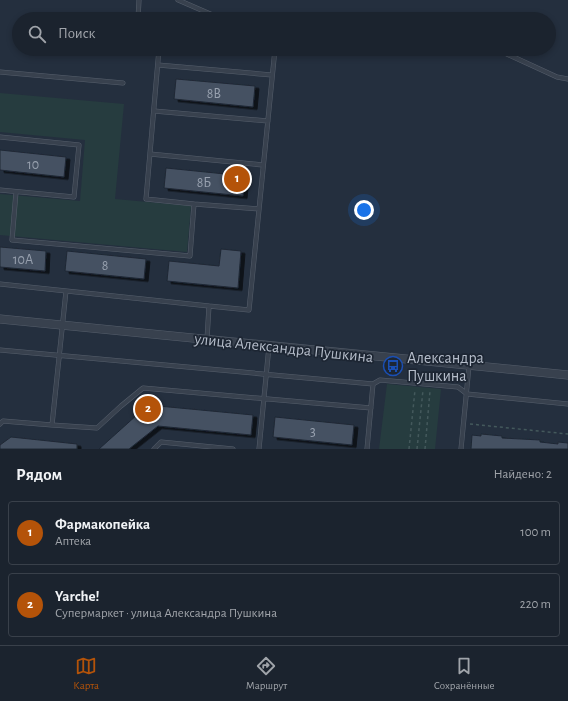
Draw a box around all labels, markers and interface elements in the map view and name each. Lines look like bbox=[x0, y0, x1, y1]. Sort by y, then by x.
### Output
search box bbox=[12, 12, 556, 56]
icon: search bbox=[26, 23, 48, 45]
text: Поиск bbox=[58, 26, 96, 41]
house number: 8В bbox=[207, 87, 221, 101]
house number: 10 bbox=[27, 158, 39, 172]
pin: 1 bbox=[224, 164, 250, 194]
house number: 8Б bbox=[197, 176, 211, 190]
your location bbox=[354, 200, 374, 220]
house number: 10А bbox=[13, 253, 33, 267]
house number: 8 bbox=[102, 259, 108, 273]
street label: улица Александра Пушкина bbox=[193, 331, 374, 366]
place label: Александра Пушкина bbox=[407, 350, 484, 385]
bus stop icon: Александра Пушкина bbox=[382, 355, 404, 377]
pin: 2 bbox=[135, 394, 161, 424]
house number: 3 bbox=[310, 425, 316, 439]
text: Рядом bbox=[16, 466, 62, 483]
text: Найдено: 2 bbox=[494, 468, 552, 481]
text: Фармакопейка bbox=[55, 517, 150, 532]
text: 1 bbox=[28, 526, 32, 539]
text: 100 m bbox=[520, 526, 551, 539]
text: Аптека bbox=[55, 535, 91, 548]
text: Yarche! bbox=[55, 589, 99, 604]
text: 2 bbox=[27, 598, 33, 611]
text: 220 m bbox=[520, 598, 551, 611]
text: Супермаркет · улица Александра Пушкина bbox=[55, 607, 277, 620]
tab: Карта bbox=[73, 655, 99, 692]
tab: Маршрут bbox=[246, 655, 287, 692]
tab: Сохранённые bbox=[434, 655, 495, 692]

